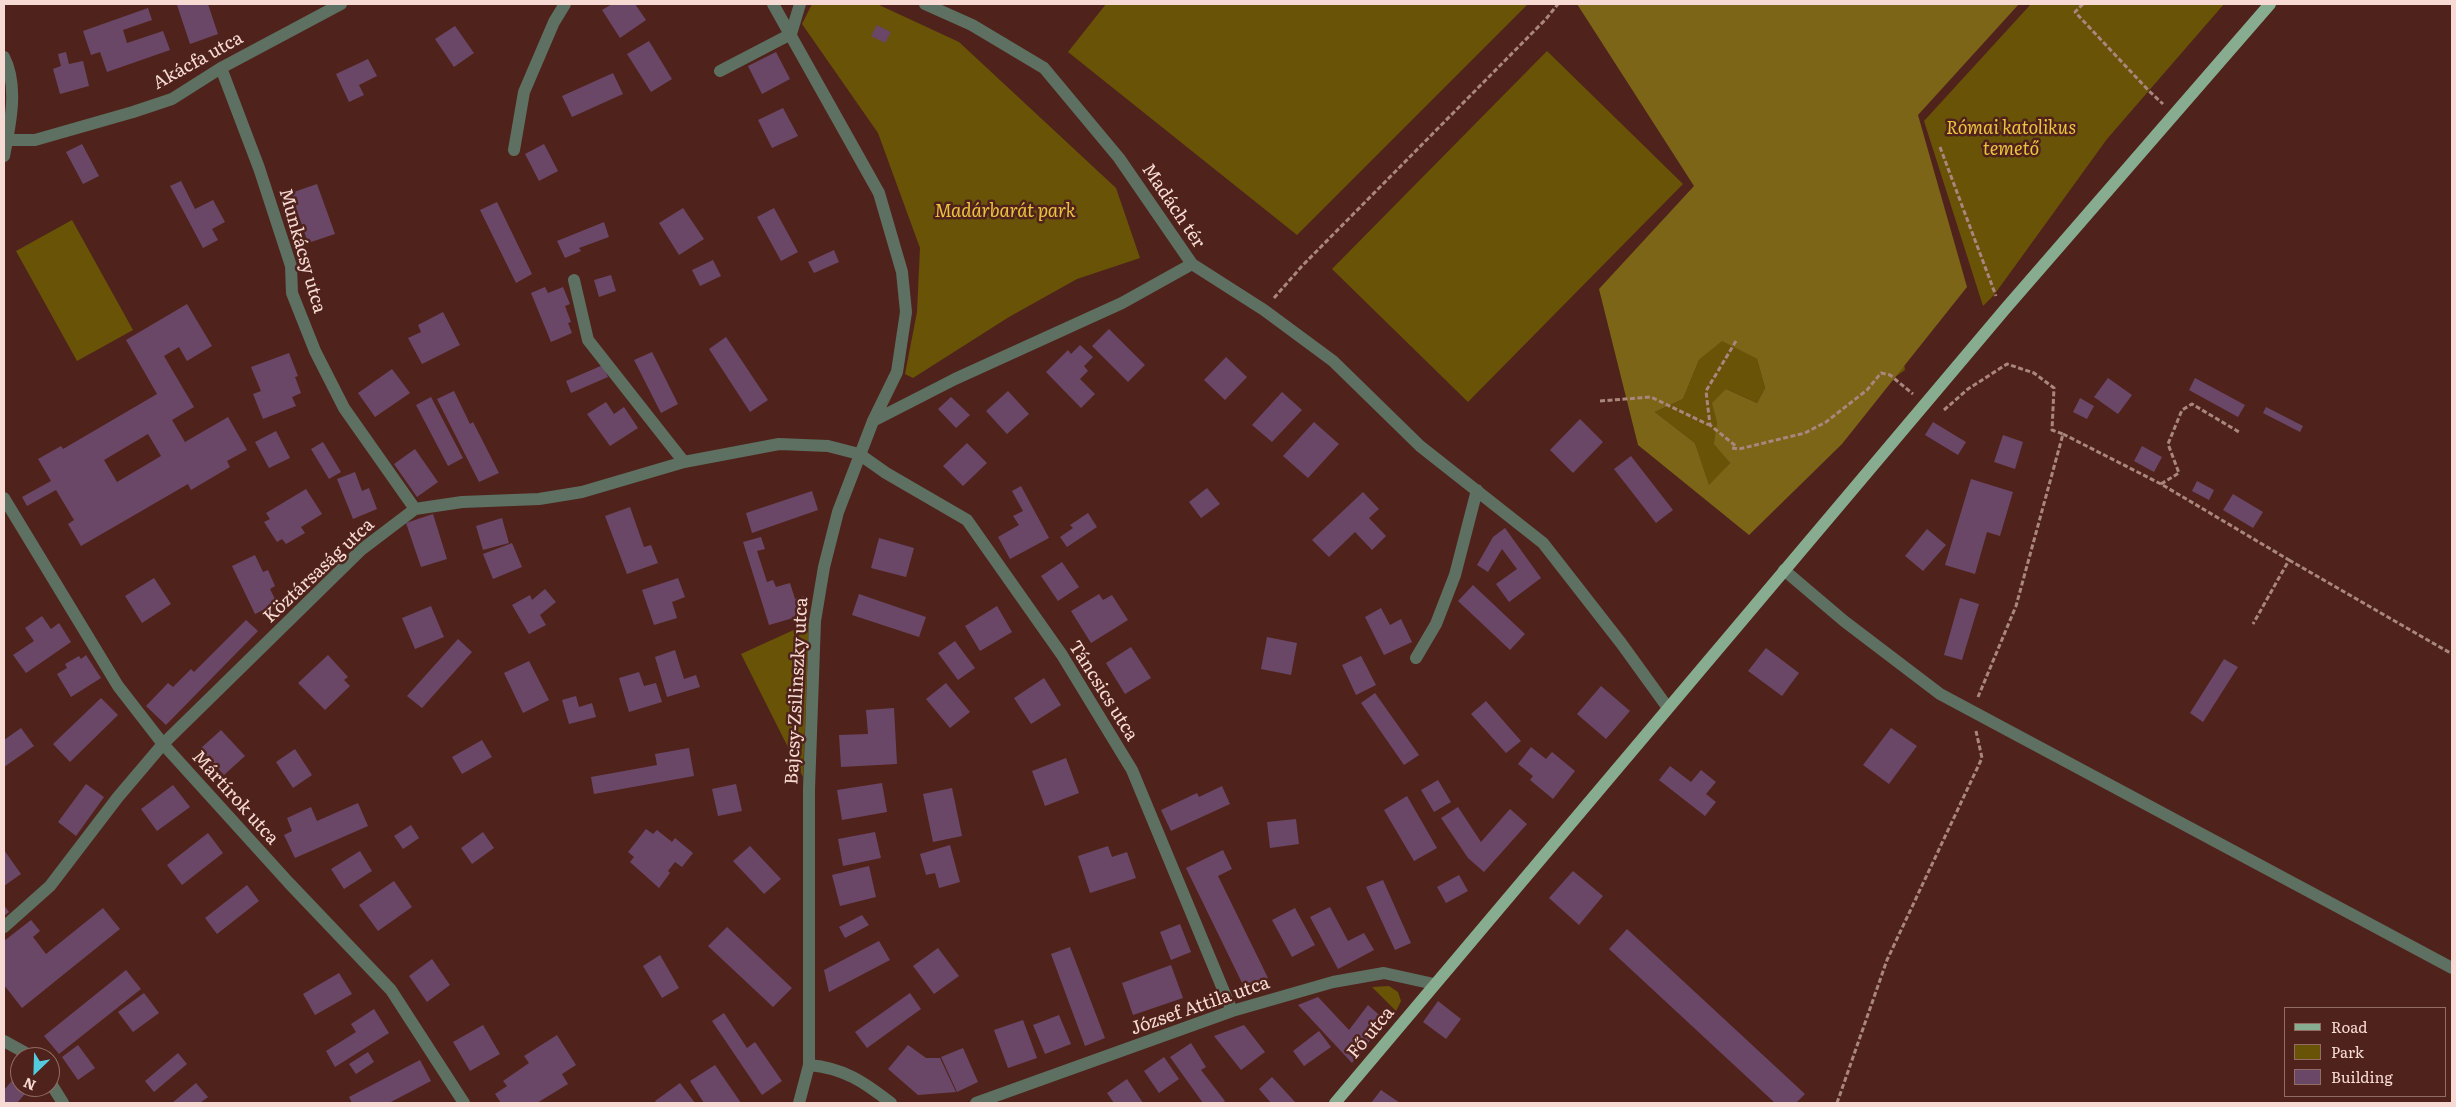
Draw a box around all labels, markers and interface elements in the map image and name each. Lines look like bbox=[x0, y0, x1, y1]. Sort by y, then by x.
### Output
street label: Akácfa utca bbox=[149, 27, 247, 95]
park label: Római katolikus temető bbox=[1946, 118, 2076, 160]
street label: Madách tér bbox=[1137, 160, 1209, 252]
street label: Munkácsy utca bbox=[274, 186, 330, 316]
park label: Madárbarát park bbox=[934, 201, 1076, 223]
street label: Köztársaság utca bbox=[259, 514, 379, 628]
street label: Bajcsy-Zsilinszky utca bbox=[781, 597, 813, 785]
street label: Táncsics utca bbox=[1064, 637, 1142, 745]
street label: Mártírok utca bbox=[187, 747, 283, 849]
street label: József Attila utca bbox=[1128, 972, 1272, 1040]
street label: Fő utca bbox=[1343, 1003, 1399, 1063]
legend bbox=[2284, 1007, 2446, 1097]
text: Road bbox=[2331, 1015, 2367, 1038]
text: Park bbox=[2331, 1040, 2364, 1063]
north arrow bbox=[10, 1047, 60, 1097]
text: Building bbox=[2331, 1065, 2393, 1088]
text: N bbox=[20, 1073, 39, 1096]

